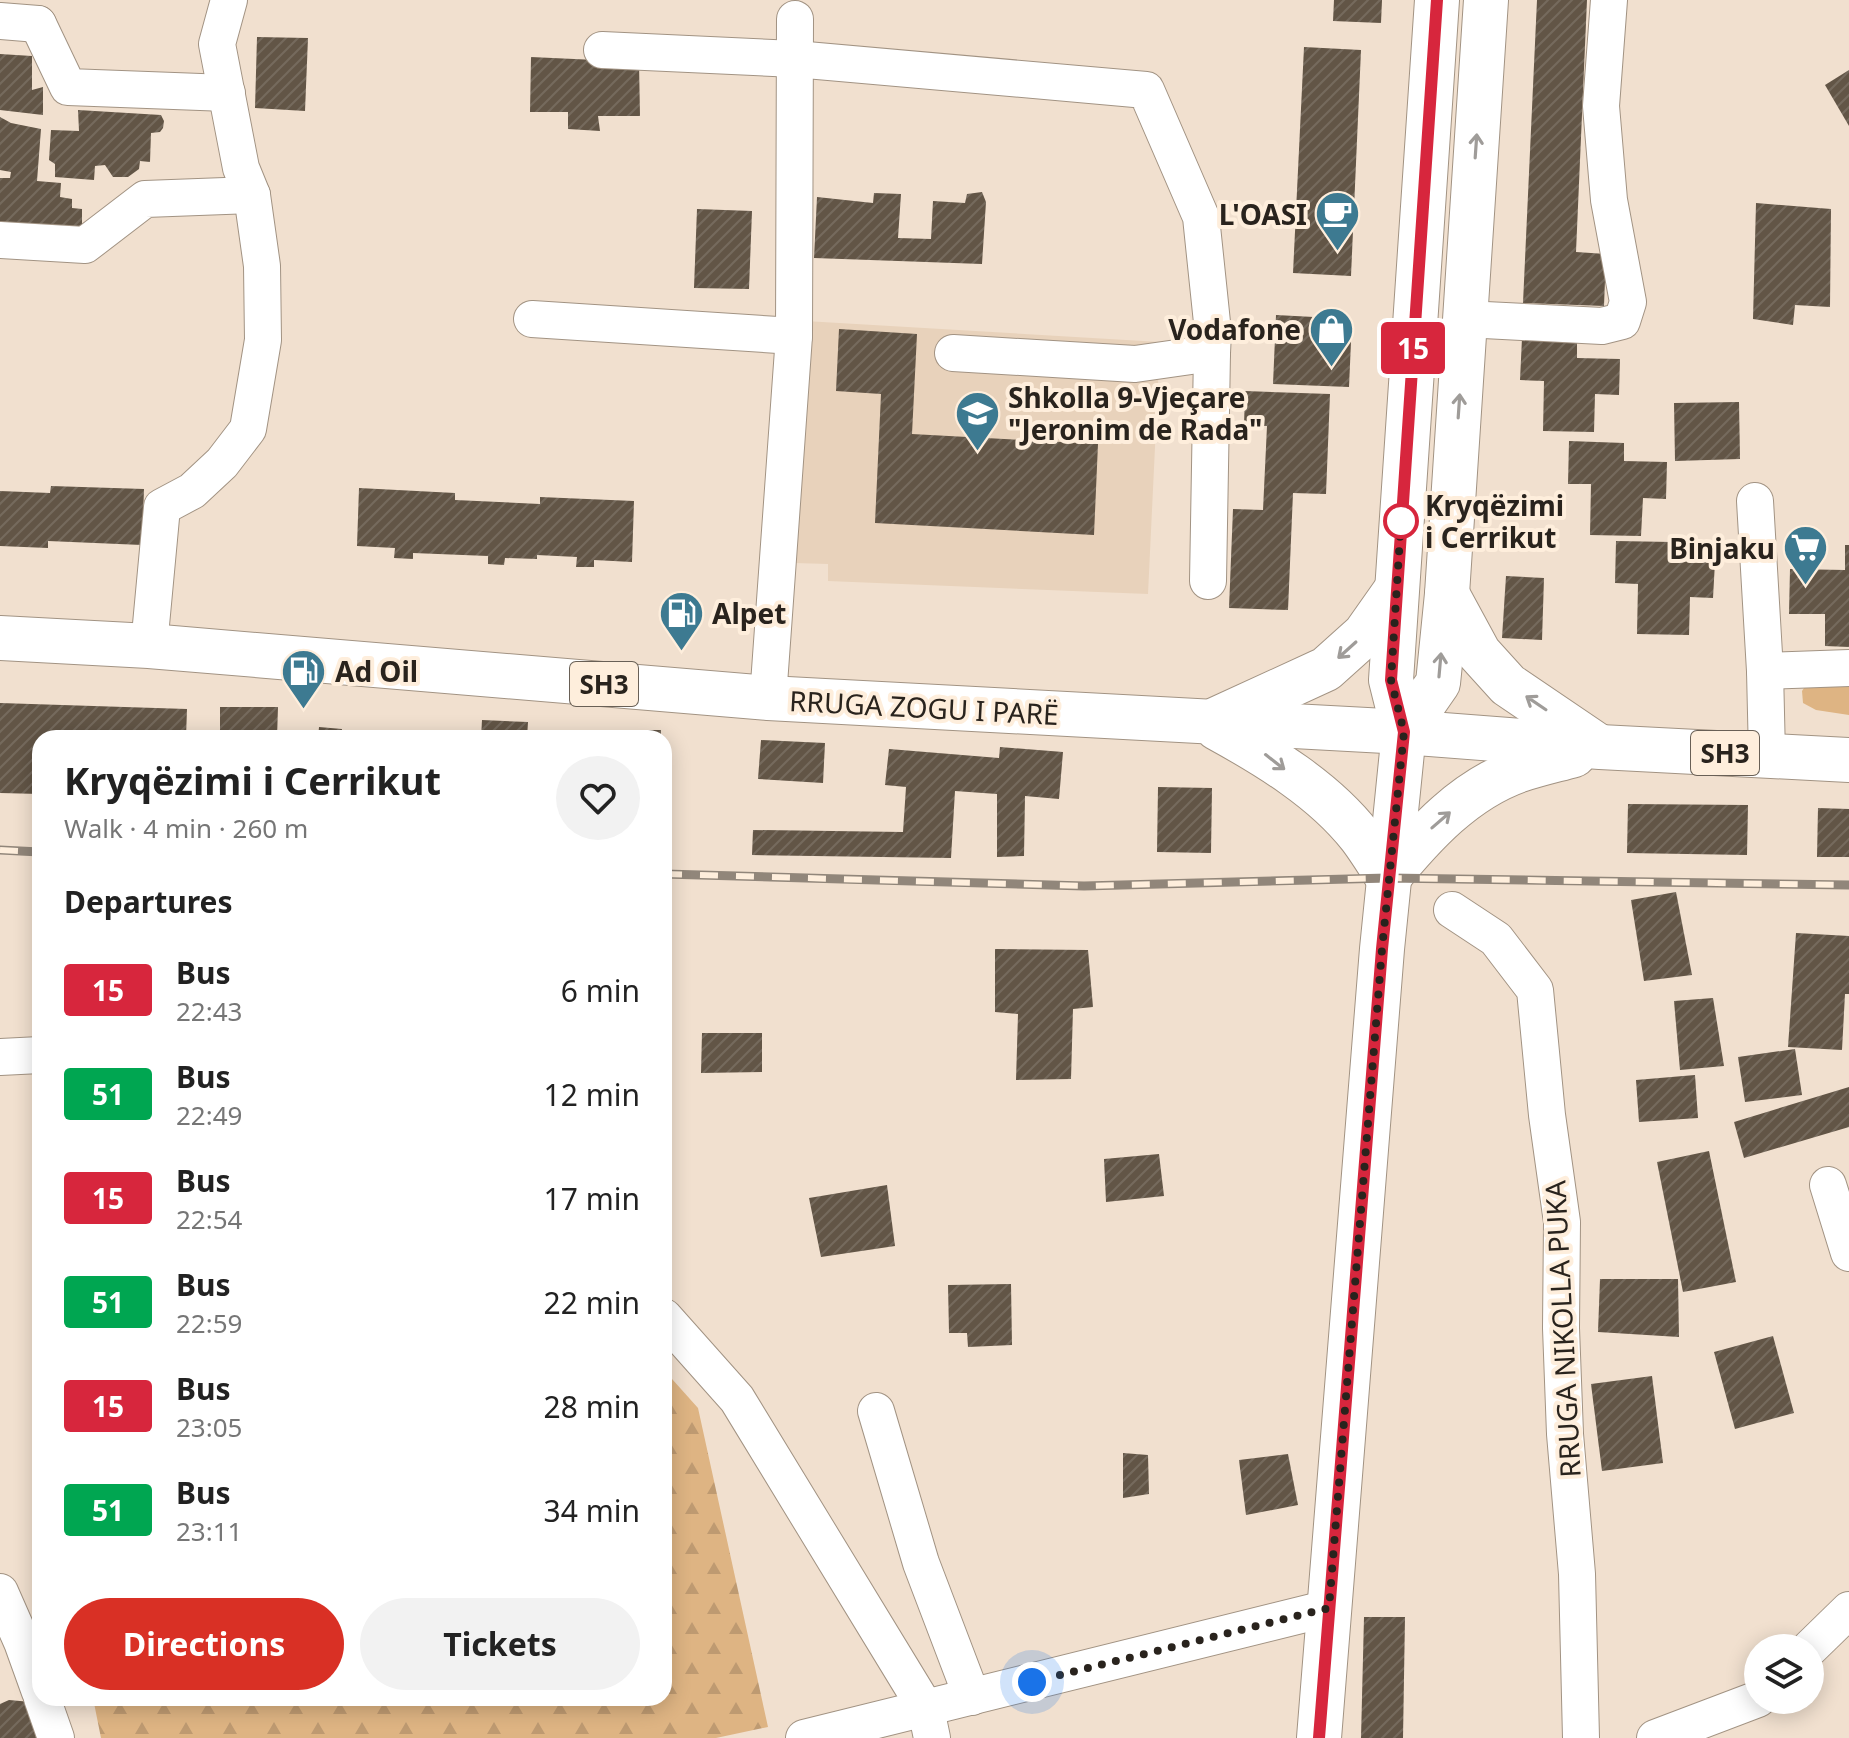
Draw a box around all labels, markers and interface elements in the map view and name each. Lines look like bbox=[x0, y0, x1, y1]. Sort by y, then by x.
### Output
one-way arrow bbox=[1469, 133, 1484, 160]
cafe icon: L'OASI bbox=[1314, 190, 1362, 253]
place label: L'OASI bbox=[1219, 195, 1307, 233]
shop icon: Vodafone bbox=[1308, 305, 1356, 368]
place label: Vodafone bbox=[1168, 310, 1301, 348]
line badge: 15 bbox=[1377, 322, 1449, 374]
text: 15 bbox=[1397, 329, 1429, 367]
place label: Shkolla 9-Vjeçare "Jeronim de Rada" bbox=[1008, 378, 1262, 448]
school or university icon: Shkolla 9-Vjeçare "Jeronim de Rada" bbox=[953, 389, 1001, 452]
one-way arrow bbox=[1452, 393, 1467, 420]
place label: Kryqëzimi i Cerrikut bbox=[1425, 486, 1564, 556]
marker: Kryqëzimi i Cerrikut bbox=[1384, 504, 1418, 538]
supermarket icon: Binjaku bbox=[1782, 524, 1830, 587]
place label: Binjaku bbox=[1669, 529, 1775, 567]
fuel station icon: Alpet bbox=[657, 589, 705, 652]
place label: Alpet bbox=[712, 594, 786, 632]
one-way arrow bbox=[1338, 641, 1358, 659]
fuel station icon: Ad Oil bbox=[280, 647, 328, 710]
place label: Ad Oil bbox=[335, 652, 418, 690]
one-way arrow bbox=[1433, 652, 1448, 679]
road number: SH3 bbox=[570, 662, 638, 706]
street label: RRUGA ZOGU I PARË bbox=[788, 681, 1060, 733]
one-way arrow bbox=[1525, 695, 1547, 711]
road number: SH3 bbox=[1691, 731, 1759, 775]
text: Kryqëzimi i Cerrikut bbox=[64, 754, 441, 806]
one-way arrow bbox=[1264, 754, 1285, 771]
button: heart bbox=[556, 756, 640, 840]
text: Walk · 4 min · 260 m bbox=[64, 810, 308, 846]
one-way arrow bbox=[1430, 812, 1450, 830]
text: Departures bbox=[64, 881, 233, 922]
text: Bus bbox=[176, 952, 231, 993]
text: 6 min bbox=[561, 970, 640, 1011]
text: 15 bbox=[92, 971, 124, 1009]
text: 22:43 bbox=[176, 993, 242, 1029]
text: Bus bbox=[176, 1056, 231, 1097]
text: 12 min bbox=[544, 1074, 640, 1115]
text: 51 bbox=[92, 1075, 124, 1113]
text: 22:49 bbox=[176, 1097, 242, 1133]
text: Bus bbox=[176, 1160, 231, 1201]
text: 17 min bbox=[544, 1178, 640, 1219]
text: 15 bbox=[92, 1179, 124, 1217]
street label: RRUGA NIKOLLA PUKA bbox=[1535, 1179, 1589, 1479]
text: 22:54 bbox=[176, 1201, 242, 1237]
text: Bus bbox=[176, 1264, 231, 1305]
text: 22 min bbox=[544, 1282, 640, 1323]
text: 51 bbox=[92, 1283, 124, 1321]
text: 22:59 bbox=[176, 1305, 242, 1341]
text: Bus bbox=[176, 1368, 231, 1409]
text: 28 min bbox=[544, 1386, 640, 1427]
text: 15 bbox=[92, 1387, 124, 1425]
text: 23:05 bbox=[176, 1409, 242, 1445]
text: Bus bbox=[176, 1472, 231, 1513]
text: 34 min bbox=[544, 1490, 640, 1531]
text: 51 bbox=[92, 1491, 124, 1529]
text: 23:11 bbox=[176, 1513, 242, 1549]
button: Directions bbox=[64, 1598, 344, 1690]
button: Tickets bbox=[360, 1598, 640, 1690]
map controls bbox=[1744, 1634, 1824, 1714]
button: layers bbox=[1744, 1634, 1824, 1714]
your location bbox=[1012, 1662, 1052, 1702]

